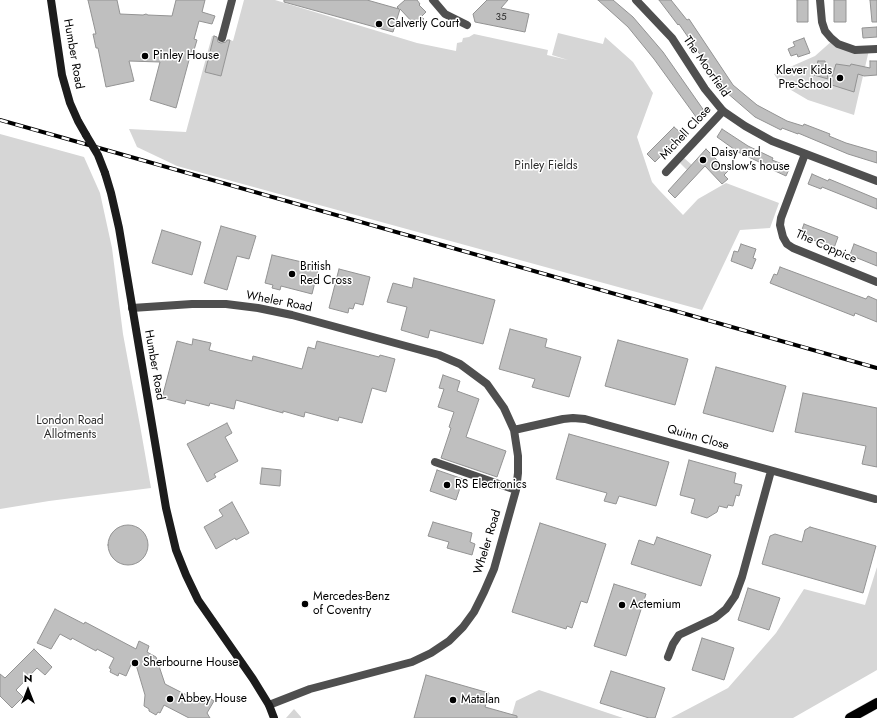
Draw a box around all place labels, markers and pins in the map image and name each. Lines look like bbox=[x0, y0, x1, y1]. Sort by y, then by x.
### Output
place label: Calverly Court bbox=[387, 17, 459, 31]
marker: Calverly Court bbox=[374, 19, 384, 29]
place label: Pinley House bbox=[153, 49, 219, 63]
marker: Pinley House bbox=[140, 51, 150, 61]
place label: Klever Kids Pre-School bbox=[776, 64, 832, 92]
marker: Klever Kids Pre-School bbox=[835, 73, 845, 83]
place label: Daisy and Onslow's house bbox=[711, 146, 790, 174]
marker: Daisy and Onslow's house bbox=[698, 155, 708, 165]
place label: British Red Cross bbox=[300, 260, 352, 288]
marker: British Red Cross bbox=[287, 269, 297, 279]
place label: RS Electronics bbox=[455, 478, 527, 492]
marker: RS Electronics bbox=[442, 480, 452, 490]
place label: Mercedes-Benz of Coventry bbox=[313, 590, 390, 618]
place label: Actemium bbox=[630, 598, 681, 612]
marker: Mercedes-Benz of Coventry bbox=[300, 599, 310, 609]
marker: Actemium bbox=[617, 600, 627, 610]
place label: Sherbourne House bbox=[143, 656, 239, 670]
marker: Sherbourne House bbox=[130, 658, 140, 668]
place label: Abbey House bbox=[178, 692, 247, 706]
place label: Matalan bbox=[461, 693, 500, 707]
marker: Abbey House bbox=[165, 694, 175, 704]
marker: Matalan bbox=[448, 695, 458, 705]

